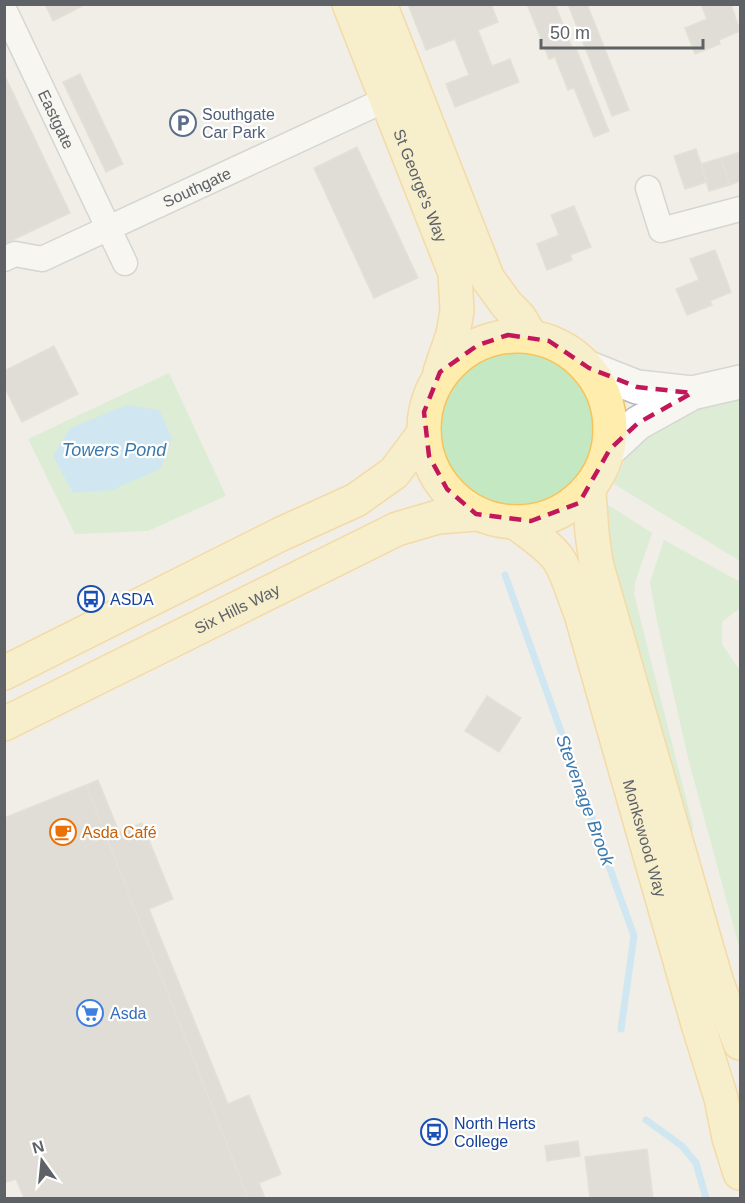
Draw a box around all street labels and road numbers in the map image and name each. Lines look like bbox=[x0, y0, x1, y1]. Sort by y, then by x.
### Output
street label: Eastgate bbox=[35, 87, 77, 152]
street label: St George's Way bbox=[390, 127, 450, 245]
street label: Southgate bbox=[160, 165, 234, 211]
street label: Six Hills Way bbox=[192, 581, 282, 637]
street label: Monkswood Way bbox=[620, 778, 669, 899]

